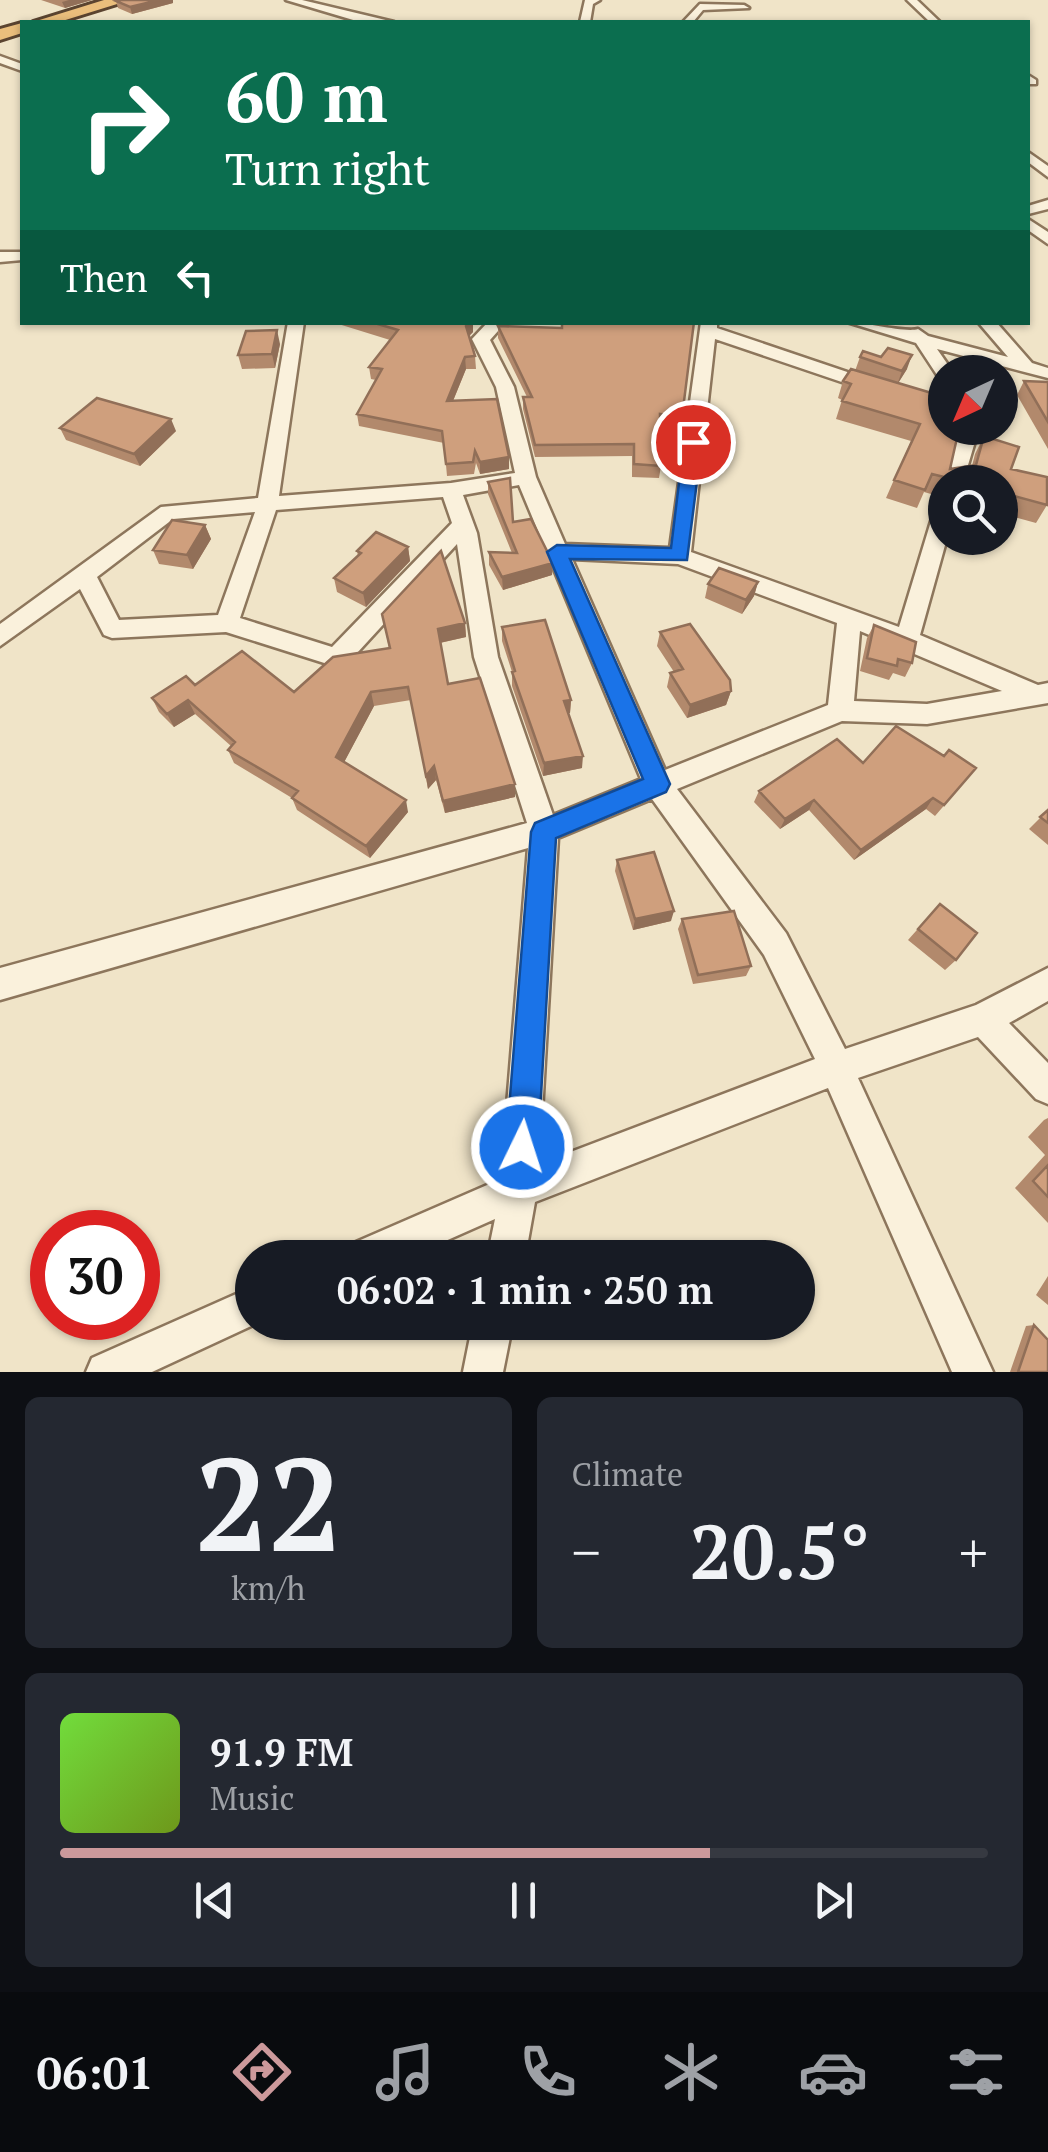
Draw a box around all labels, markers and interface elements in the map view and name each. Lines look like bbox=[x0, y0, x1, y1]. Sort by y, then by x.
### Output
text: 60 m bbox=[225, 49, 388, 142]
icon: right bbox=[60, 60, 190, 190]
text: Turn right bbox=[225, 138, 430, 198]
icon: left bbox=[168, 250, 223, 305]
text: Then bbox=[60, 253, 148, 303]
north arrow bbox=[928, 355, 1018, 445]
map controls bbox=[928, 355, 1018, 555]
pin bbox=[651, 400, 736, 485]
icon: arrive bbox=[666, 415, 721, 470]
button: search bbox=[928, 465, 1018, 555]
position arrow bbox=[470, 1095, 574, 1199]
speed limit sign: 30 bbox=[30, 1210, 160, 1340]
text: 06:02 · 1 min · 250 m bbox=[337, 1265, 713, 1315]
text: 22 bbox=[195, 1416, 342, 1588]
text: Climate bbox=[572, 1453, 683, 1495]
text: 20.5° bbox=[690, 1501, 870, 1600]
text: − bbox=[572, 1515, 601, 1588]
text: + bbox=[959, 1515, 988, 1588]
text: km/h bbox=[231, 1567, 305, 1609]
text: 91.9 FM bbox=[210, 1727, 353, 1777]
text: Music bbox=[210, 1777, 295, 1819]
icon: previous bbox=[187, 1873, 242, 1928]
icon: pause bbox=[496, 1873, 551, 1928]
icon: next bbox=[806, 1873, 861, 1928]
icon: directions bbox=[227, 2037, 297, 2107]
icon: music bbox=[370, 2037, 440, 2107]
icon: phone bbox=[513, 2037, 583, 2107]
icon: climate bbox=[656, 2037, 726, 2107]
icon: car bbox=[798, 2037, 868, 2107]
icon: filters bbox=[941, 2037, 1011, 2107]
text: 06:01 bbox=[36, 2042, 154, 2102]

